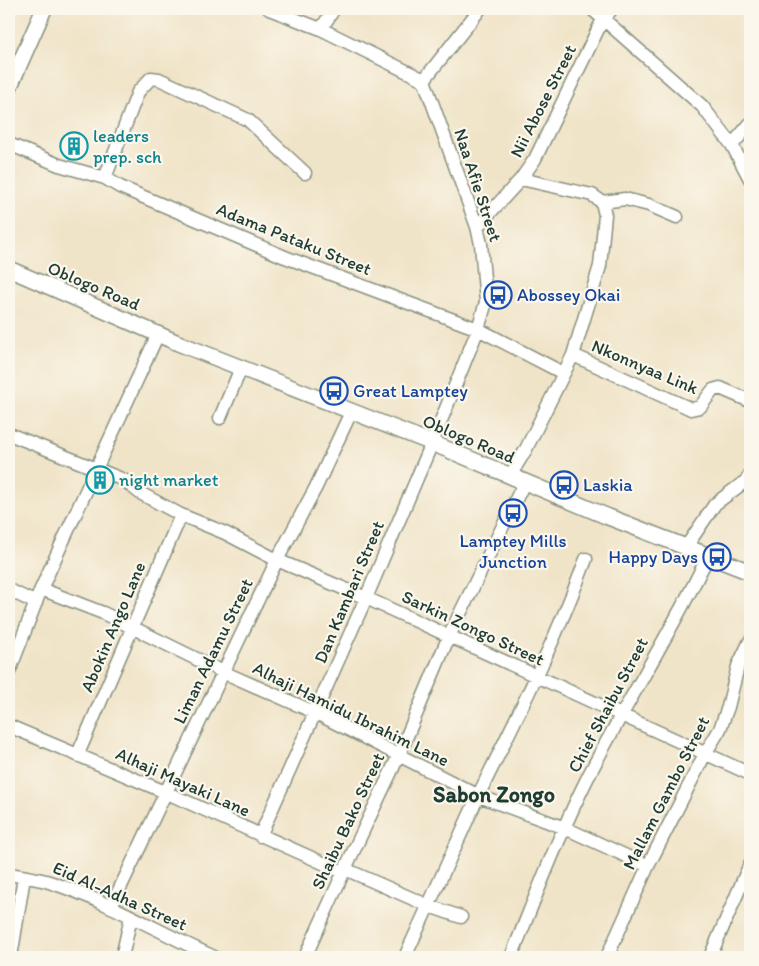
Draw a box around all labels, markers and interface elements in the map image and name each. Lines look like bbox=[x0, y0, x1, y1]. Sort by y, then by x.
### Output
street label: Nii Abose Street bbox=[505, 40, 581, 161]
place label: leaders prep. sch bbox=[93, 125, 162, 168]
street label: Naa Afie Street bbox=[449, 126, 507, 245]
building icon: leaders prep. sch bbox=[59, 131, 89, 161]
street label: Adama Pataku Street bbox=[213, 198, 375, 280]
street label: Oblogo Road bbox=[44, 257, 144, 315]
bus stop icon: Abossey Okai bbox=[483, 280, 513, 310]
place label: Abossey Okai bbox=[517, 284, 620, 306]
street label: Nkonnyaa Link bbox=[588, 335, 702, 400]
bus stop icon: Great Lamptey bbox=[319, 376, 349, 406]
place label: Great Lamptey bbox=[353, 380, 468, 402]
street label: Oblogo Road bbox=[419, 410, 519, 468]
building icon: night market bbox=[85, 465, 115, 495]
place label: night market bbox=[119, 469, 219, 491]
bus stop icon: Laskia bbox=[549, 470, 579, 500]
place label: Laskia bbox=[583, 474, 633, 496]
bus stop icon: Lamptey Mills Junction bbox=[498, 498, 528, 528]
street label: Dan Kambari Street bbox=[309, 517, 389, 667]
place label: Lamptey Mills Junction bbox=[459, 530, 567, 573]
bus stop icon: Happy Days bbox=[702, 542, 732, 572]
place label: Happy Days bbox=[609, 546, 698, 568]
street label: Abokin Ango Lane bbox=[76, 559, 150, 695]
street label: Liman Adamu Street bbox=[168, 574, 258, 727]
street label: Sarkin Zongo Street bbox=[398, 585, 548, 671]
street label: Chief Shaibu Street bbox=[563, 633, 653, 776]
street label: Alhaji Hamidu Ibrahim Lane bbox=[249, 657, 453, 771]
street label: Mallam Gambo Street bbox=[618, 712, 714, 873]
street label: Alhaji Mayaki Lane bbox=[112, 743, 254, 821]
street label: Shaibu Bako Street bbox=[307, 749, 389, 893]
district label: Sabon Zongo bbox=[433, 781, 555, 808]
street label: Eid Al-Adha Street bbox=[49, 857, 191, 936]

